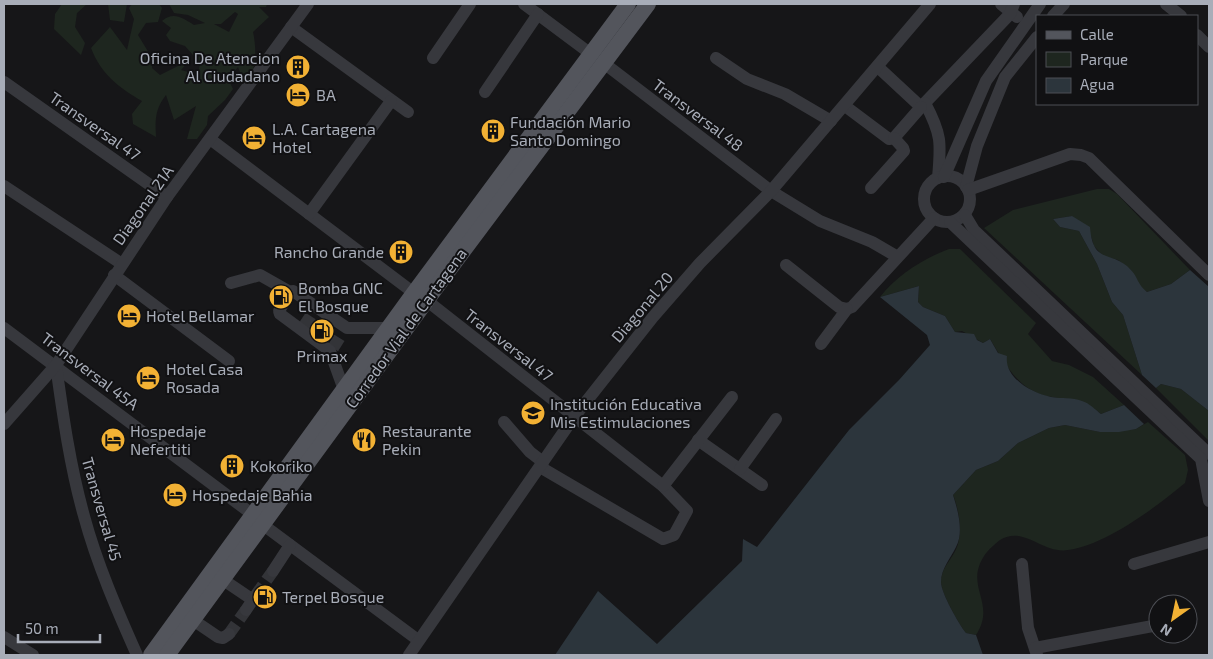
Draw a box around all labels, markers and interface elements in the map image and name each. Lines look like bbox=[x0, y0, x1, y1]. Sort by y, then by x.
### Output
legend bbox=[1036, 15, 1198, 105]
text: Calle bbox=[1080, 25, 1114, 43]
place label: Oficina De Atencion Al Ciudadano bbox=[140, 48, 280, 85]
text: Parque bbox=[1080, 50, 1128, 68]
building icon: Oficina De Atencion Al Ciudadano bbox=[285, 54, 311, 80]
street label: Transversal 48 bbox=[649, 74, 747, 155]
text: Agua bbox=[1080, 75, 1115, 93]
hotel icon: BA bbox=[285, 82, 311, 108]
place label: BA bbox=[316, 85, 336, 104]
street label: Transversal 47 bbox=[46, 87, 144, 164]
place label: Fundación Mario Santo Domingo bbox=[510, 112, 631, 149]
building icon: Fundación Mario Santo Domingo bbox=[480, 118, 506, 144]
place label: L.A. Cartagena Hotel bbox=[272, 119, 376, 156]
hotel icon: L.A. Cartagena Hotel bbox=[241, 125, 267, 151]
street label: Diagonal 21A bbox=[108, 161, 177, 248]
building icon: Rancho Grande bbox=[388, 239, 414, 265]
place label: Rancho Grande bbox=[274, 242, 384, 261]
street label: Corredor Vial de Cartagena bbox=[341, 244, 470, 412]
street label: Diagonal 20 bbox=[607, 268, 677, 346]
place label: Bomba GNC El Bosque bbox=[298, 278, 383, 315]
fuel station icon: Bomba GNC El Bosque bbox=[268, 284, 294, 310]
hotel icon: Hotel Bellamar bbox=[116, 303, 142, 329]
street label: Transversal 47 bbox=[461, 304, 557, 385]
place label: Hotel Bellamar bbox=[146, 306, 255, 325]
fuel station icon: Primax bbox=[309, 318, 335, 344]
street label: Transversal 45A bbox=[38, 328, 143, 413]
place label: Primax bbox=[296, 346, 348, 365]
place label: Hotel Casa Rosada bbox=[166, 359, 243, 396]
hotel icon: Hotel Casa Rosada bbox=[135, 365, 161, 391]
place label: Institución Educativa Mis Estimulaciones bbox=[550, 394, 702, 431]
school or university icon: Institución Educativa Mis Estimulaciones bbox=[520, 400, 546, 426]
place label: Hospedaje Nefertiti bbox=[130, 421, 206, 458]
place label: Restaurante Pekin bbox=[382, 421, 472, 458]
hotel icon: Hospedaje Nefertiti bbox=[100, 427, 126, 453]
restaurant icon: Restaurante Pekin bbox=[351, 427, 377, 453]
building icon: Kokoriko bbox=[219, 453, 245, 479]
street label: Transversal 45 bbox=[79, 455, 126, 563]
place label: Kokoriko bbox=[250, 456, 313, 475]
hotel icon: Hospedaje Bahia bbox=[162, 482, 188, 508]
place label: Hospedaje Bahia bbox=[192, 485, 313, 505]
fuel station icon: Terpel Bosque bbox=[252, 584, 278, 610]
place label: Terpel Bosque bbox=[282, 587, 384, 606]
north arrow bbox=[1148, 594, 1198, 644]
scale bar bbox=[18, 612, 100, 644]
text: 50 m bbox=[25, 619, 59, 637]
text: N bbox=[1157, 620, 1175, 640]

